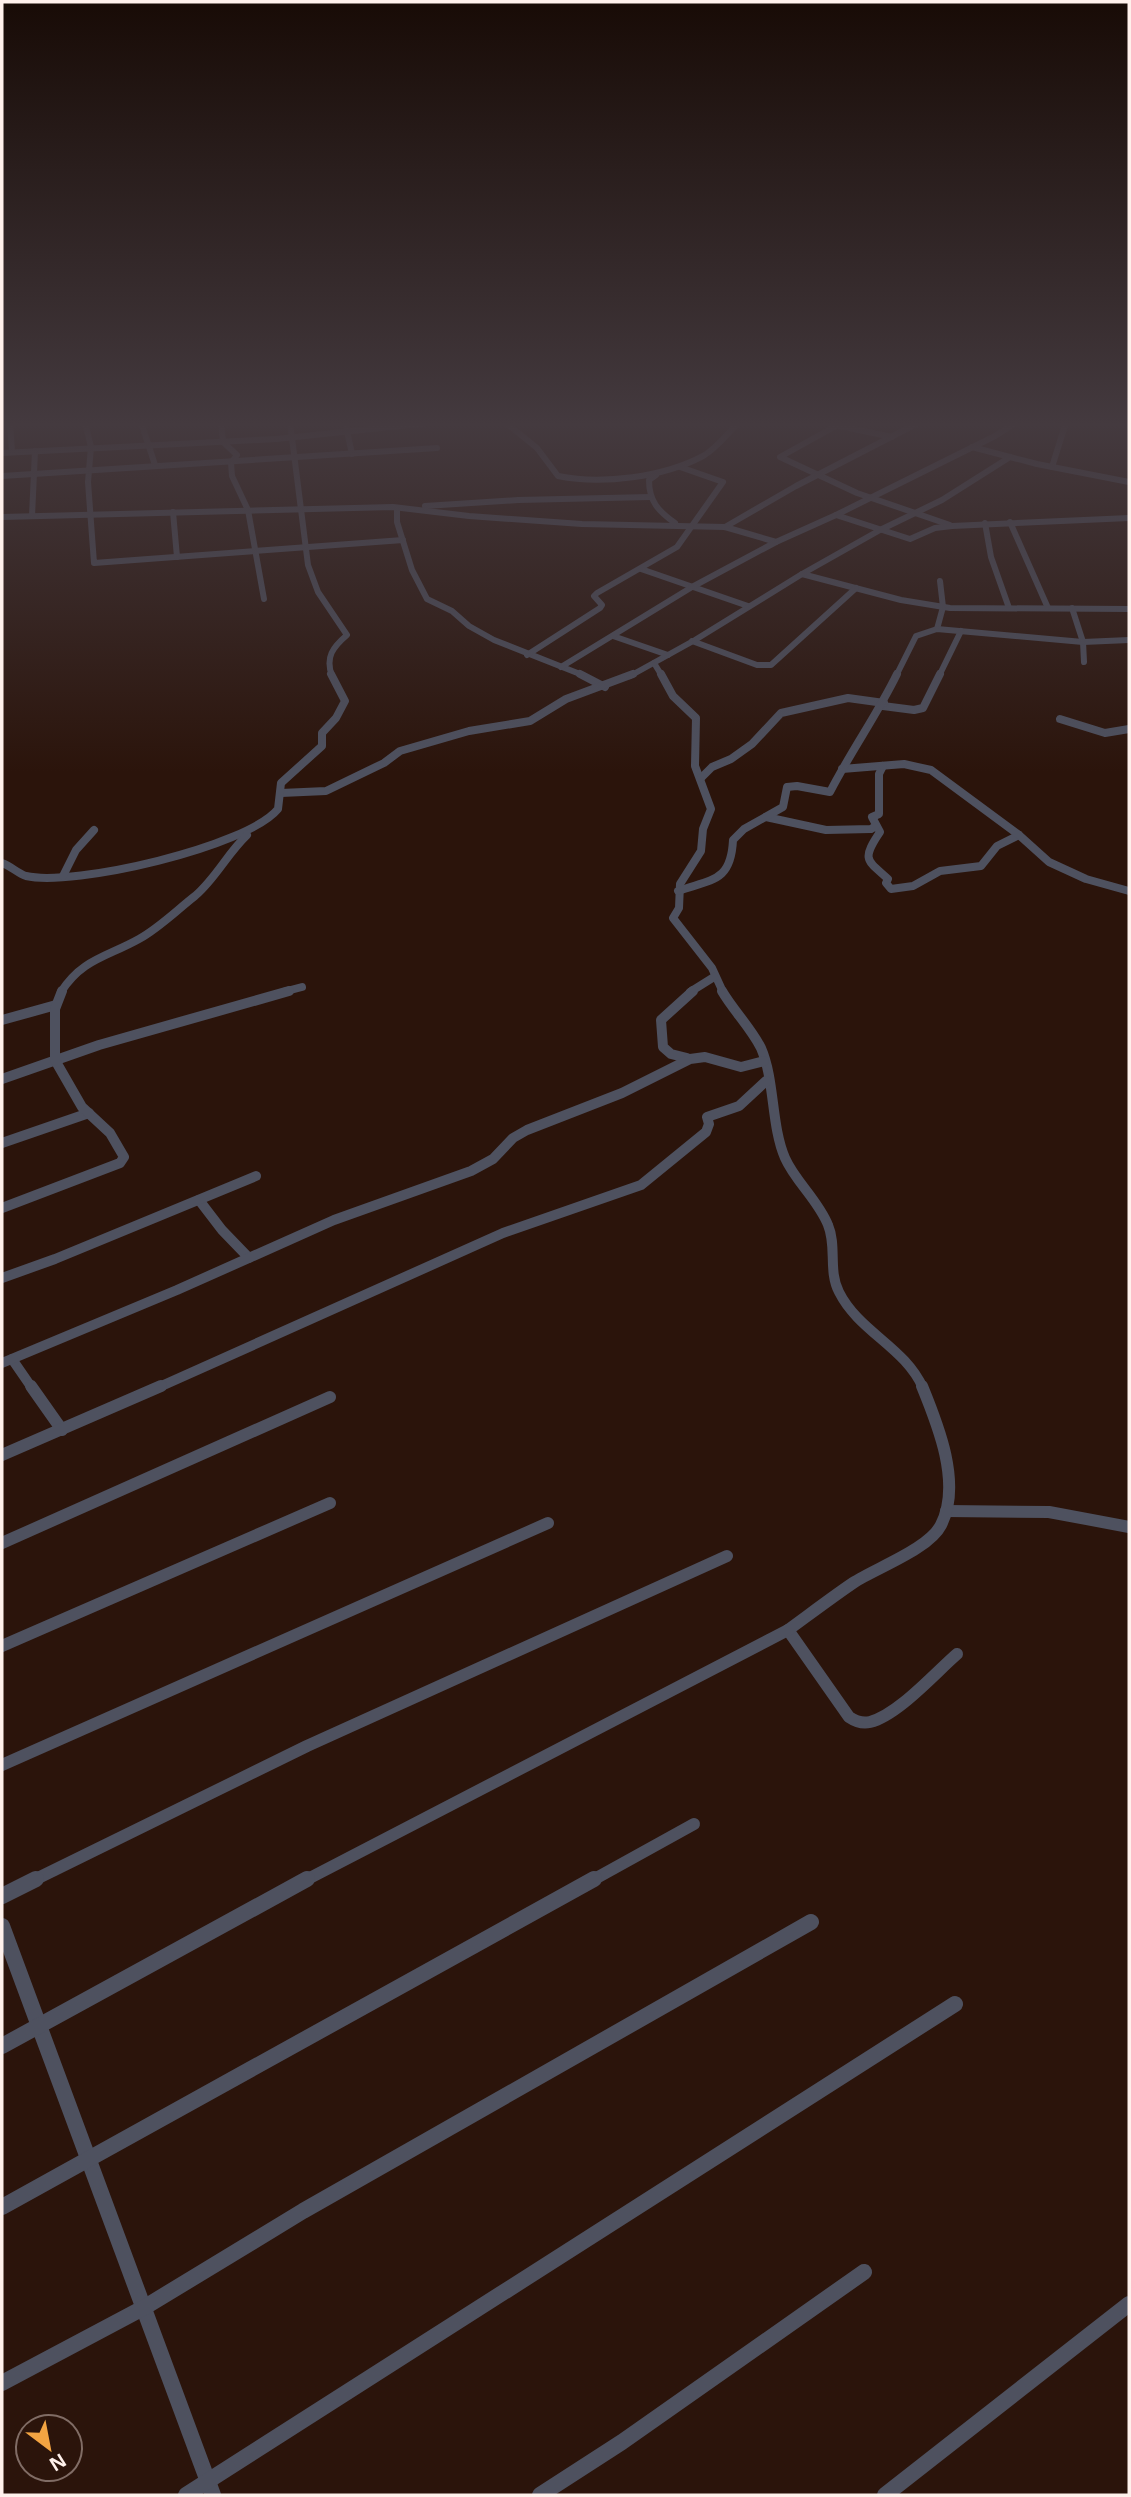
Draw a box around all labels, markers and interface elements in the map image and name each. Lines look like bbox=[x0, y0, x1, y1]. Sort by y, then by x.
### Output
north arrow bbox=[14, 2413, 84, 2483]
text: N bbox=[45, 2447, 71, 2478]

